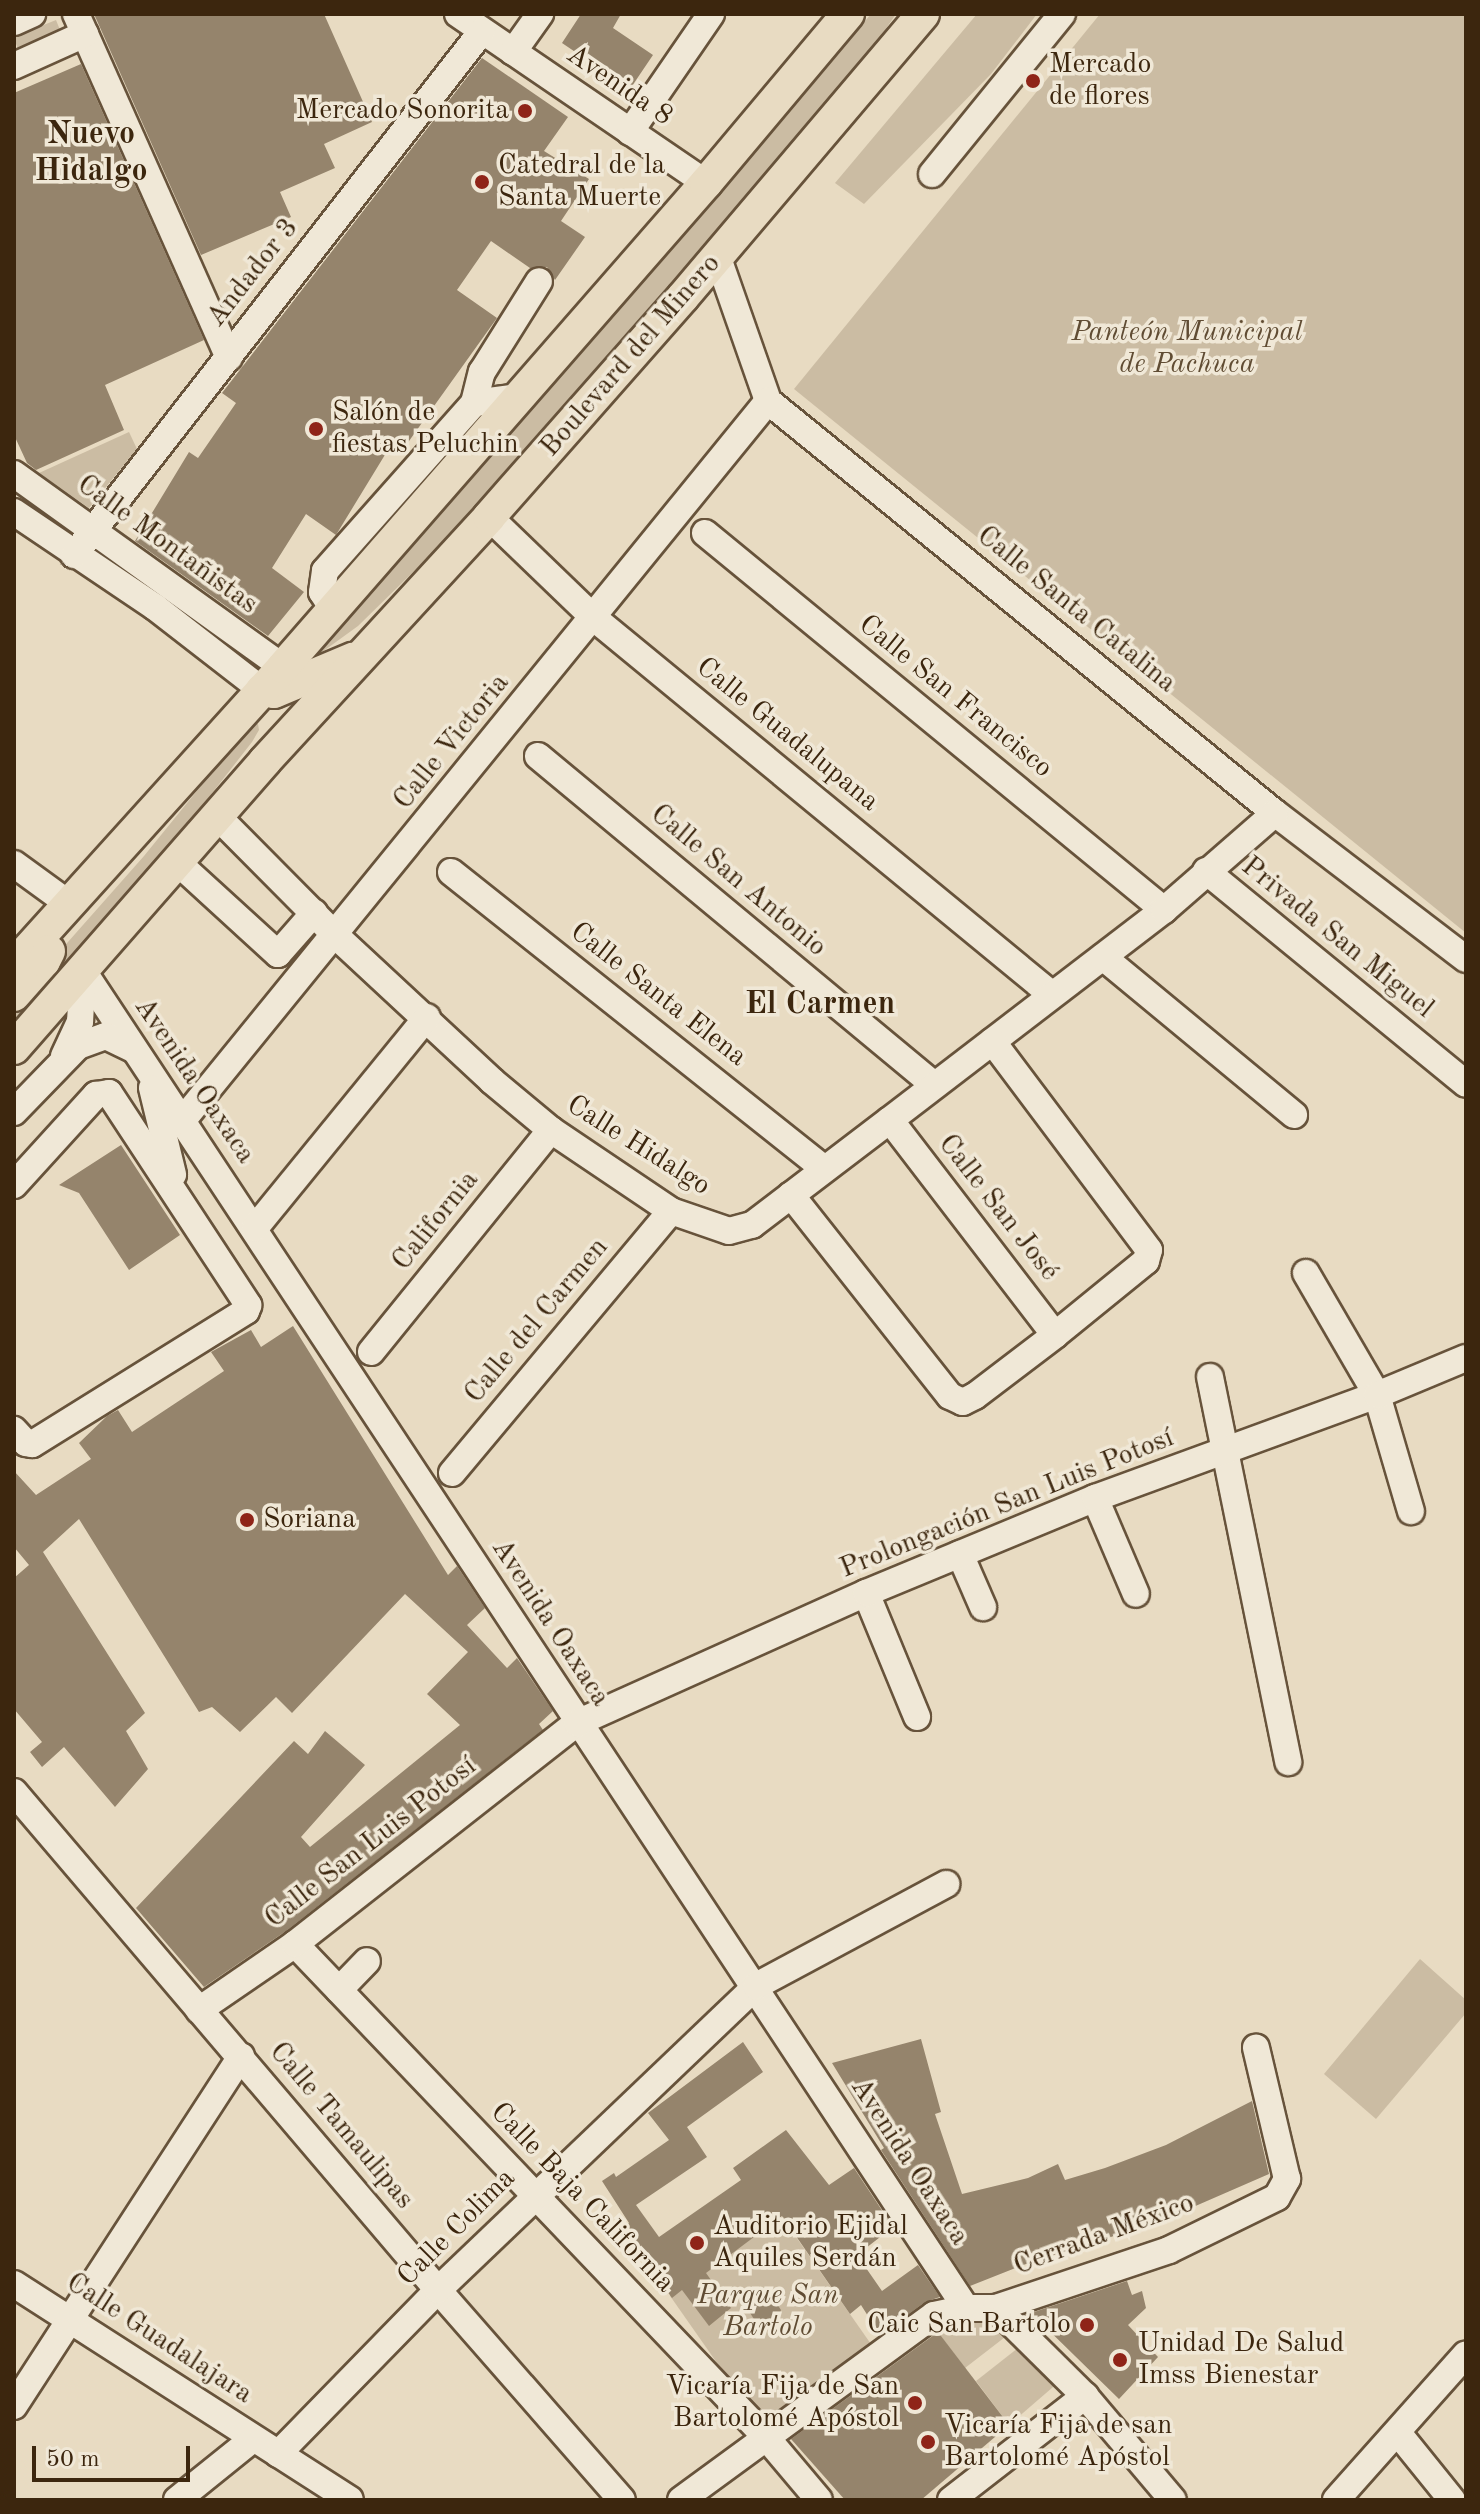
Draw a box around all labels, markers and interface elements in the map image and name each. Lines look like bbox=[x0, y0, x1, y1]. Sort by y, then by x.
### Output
street label: Avenida 8 bbox=[559, 38, 679, 134]
place label: Mercado de flores bbox=[1049, 48, 1151, 114]
marker: Mercado de flores bbox=[1024, 72, 1042, 90]
place label: Mercado Sonorita bbox=[296, 94, 509, 128]
marker: Mercado Sonorita bbox=[516, 102, 534, 120]
district label: Nuevo Hidalgo bbox=[34, 117, 148, 192]
place label: Catedral de la Santa Muerte bbox=[498, 149, 665, 215]
marker: Catedral de la Santa Muerte bbox=[473, 173, 491, 191]
street label: Andador 3 bbox=[200, 212, 306, 334]
street label: Boulevard del Minero bbox=[534, 248, 728, 464]
park label: Panteón Municipal de Pachuca bbox=[1071, 316, 1303, 382]
place label: Salón de fiestas Peluchin bbox=[332, 396, 519, 462]
marker: Salón de fiestas Peluchin bbox=[307, 420, 325, 438]
street label: Calle Montañistas bbox=[70, 468, 264, 622]
street label: Calle Santa Catalina bbox=[970, 519, 1182, 701]
street label: Calle San Francisco bbox=[851, 608, 1059, 786]
street label: Calle Guadalupana bbox=[689, 651, 885, 819]
street label: Calle Victoria bbox=[387, 667, 517, 817]
street label: Calle San Antonio bbox=[643, 798, 833, 964]
street label: Privada San Miguel bbox=[1234, 850, 1440, 1026]
street label: Calle Santa Elena bbox=[563, 916, 753, 1074]
district label: El Carmen bbox=[745, 986, 895, 1024]
street label: Avenida Oaxaca bbox=[126, 992, 262, 1170]
street label: Calle Hidalgo bbox=[560, 1089, 716, 1203]
street label: Calle San José bbox=[930, 1128, 1066, 1288]
street label: California bbox=[386, 1164, 486, 1278]
street label: Calle del Carmen bbox=[458, 1231, 616, 1411]
street label: Prolongación San Luis Potosí bbox=[835, 1422, 1179, 1586]
place label: Soriana bbox=[263, 1503, 356, 1537]
marker: Soriana bbox=[238, 1511, 256, 1529]
street label: Avenida Oaxaca bbox=[483, 1533, 617, 1713]
street label: Calle San Luis Potosí bbox=[259, 1750, 483, 1936]
street label: Calle Tamaulipas bbox=[261, 2036, 421, 2216]
street label: Avenida Oaxaca bbox=[842, 2072, 976, 2252]
street label: Calle Baja California bbox=[483, 2096, 681, 2300]
street label: Calle Colima bbox=[391, 2162, 523, 2294]
street label: Cerrada México bbox=[1009, 2187, 1199, 2283]
place label: Auditorio Ejidal Aquiles Serdán bbox=[713, 2210, 908, 2276]
marker: Auditorio Ejidal Aquiles Serdán bbox=[688, 2234, 706, 2252]
street label: Calle Guadalajara bbox=[60, 2266, 258, 2412]
park label: Parque San Bartolo bbox=[697, 2279, 839, 2345]
place label: Caic San Bartolo bbox=[867, 2308, 1071, 2342]
marker: Caic San Bartolo bbox=[1078, 2316, 1096, 2334]
place label: Unidad De Salud Imss Bienestar bbox=[1138, 2327, 1344, 2393]
marker: Unidad De Salud Imss Bienestar bbox=[1109, 2349, 1131, 2371]
place label: Vicaría Fija de San Bartolomé Apóstol bbox=[666, 2370, 899, 2436]
marker: Vicaría Fija de San Bartolomé Apóstol bbox=[906, 2394, 924, 2412]
place label: Vicaría Fija de san Bartolomé Apóstol bbox=[944, 2409, 1172, 2475]
scale bar bbox=[36, 2430, 194, 2480]
marker: Vicaría Fija de san Bartolomé Apóstol bbox=[919, 2433, 937, 2451]
text: 50 m bbox=[46, 2448, 100, 2472]

